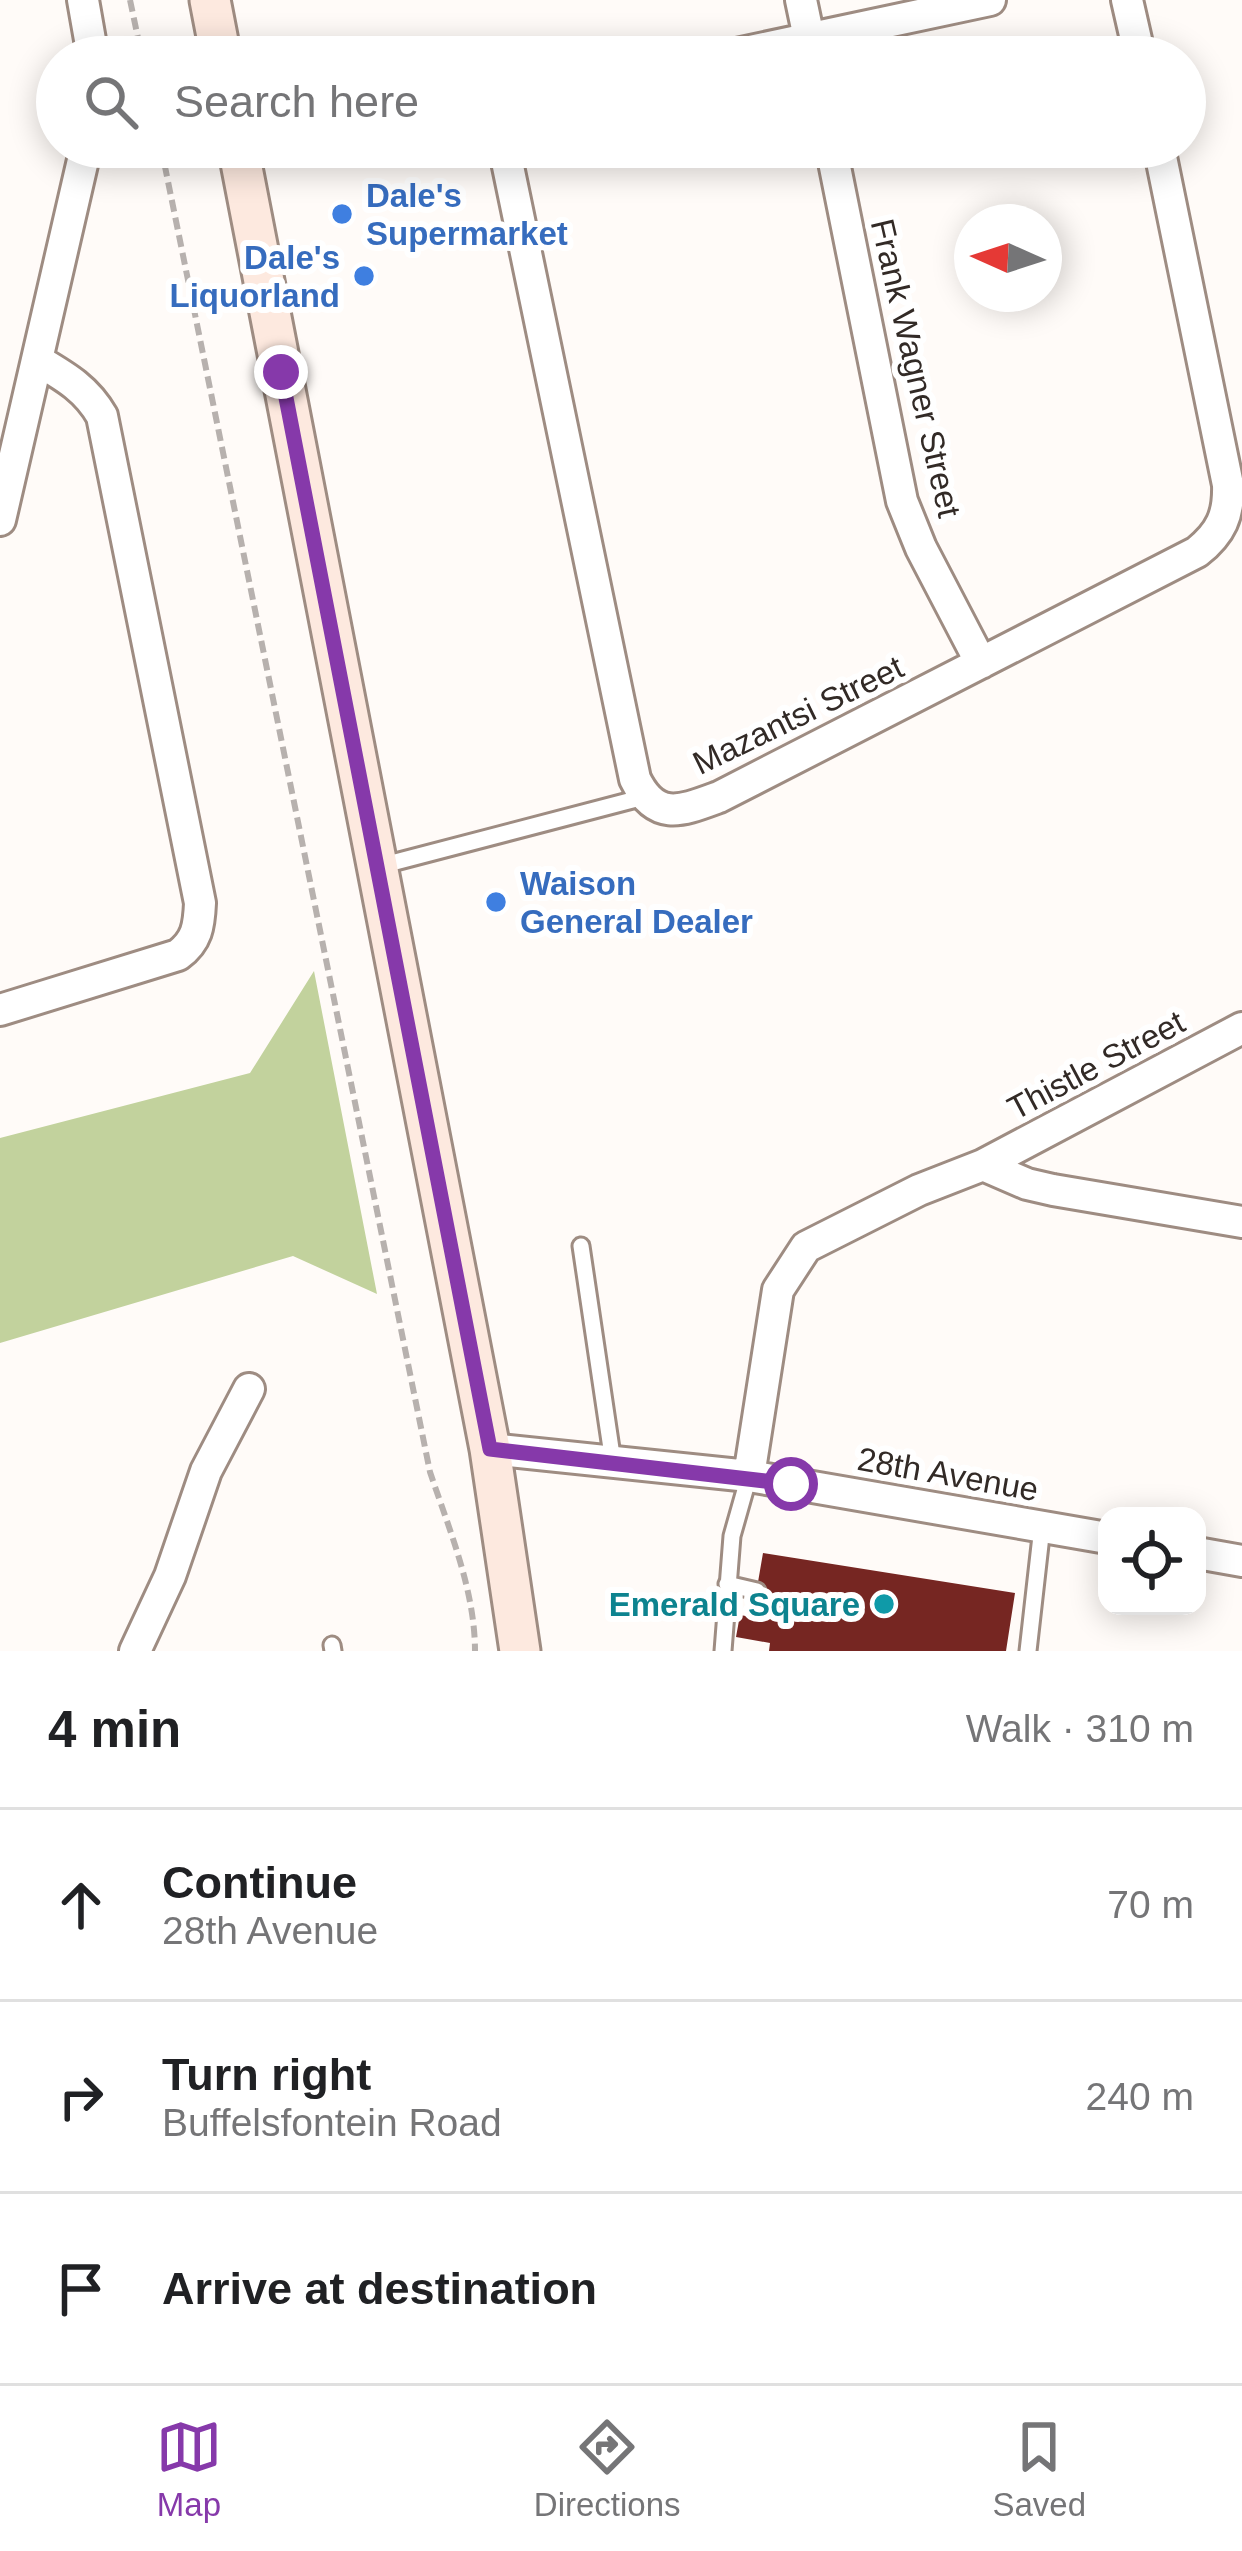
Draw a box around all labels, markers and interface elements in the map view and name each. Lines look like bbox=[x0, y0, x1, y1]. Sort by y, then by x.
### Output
search box bbox=[36, 36, 1206, 168]
icon: search bbox=[78, 69, 144, 135]
text: Search here bbox=[174, 76, 419, 127]
place label: Dale's Supermarket bbox=[366, 177, 568, 252]
marker: Dale's Supermarket bbox=[329, 201, 355, 227]
north arrow bbox=[954, 204, 1062, 312]
street label: Frank Wagner Street bbox=[864, 215, 968, 521]
place label: Dale's Liquorland bbox=[170, 239, 340, 314]
marker: Dale's Liquorland bbox=[351, 263, 377, 289]
route end bbox=[254, 345, 308, 399]
street label: Mazantsi Street bbox=[687, 648, 909, 782]
place label: Waison General Dealer bbox=[520, 865, 753, 940]
marker: Waison General Dealer bbox=[483, 889, 509, 915]
street label: Thistle Street bbox=[1001, 1003, 1191, 1127]
street label: 28th Avenue bbox=[855, 1440, 1041, 1508]
route start bbox=[764, 1457, 818, 1511]
map controls bbox=[1098, 1507, 1206, 1615]
button: locate bbox=[1098, 1507, 1206, 1615]
place label: Emerald Square bbox=[609, 1586, 860, 1623]
marker: Emerald Square bbox=[871, 1591, 897, 1617]
text: 4 min bbox=[48, 1701, 181, 1758]
text: Walk · 310 m bbox=[966, 1707, 1194, 1750]
text: Continue bbox=[162, 1857, 357, 1908]
icon: ahead bbox=[48, 1872, 114, 1938]
text: 70 m bbox=[1107, 1883, 1194, 1926]
text: 28th Avenue bbox=[162, 1909, 378, 1952]
text: Turn right bbox=[162, 2049, 371, 2100]
icon: right bbox=[48, 2064, 114, 2130]
text: 240 m bbox=[1086, 2075, 1194, 2118]
text: Buffelsfontein Road bbox=[162, 2101, 502, 2144]
icon: arrive bbox=[48, 2256, 114, 2322]
text: Arrive at destination bbox=[162, 2263, 597, 2314]
tab: Map bbox=[156, 2414, 222, 2524]
tab: Directions bbox=[534, 2414, 681, 2524]
tab: Saved bbox=[992, 2414, 1086, 2524]

